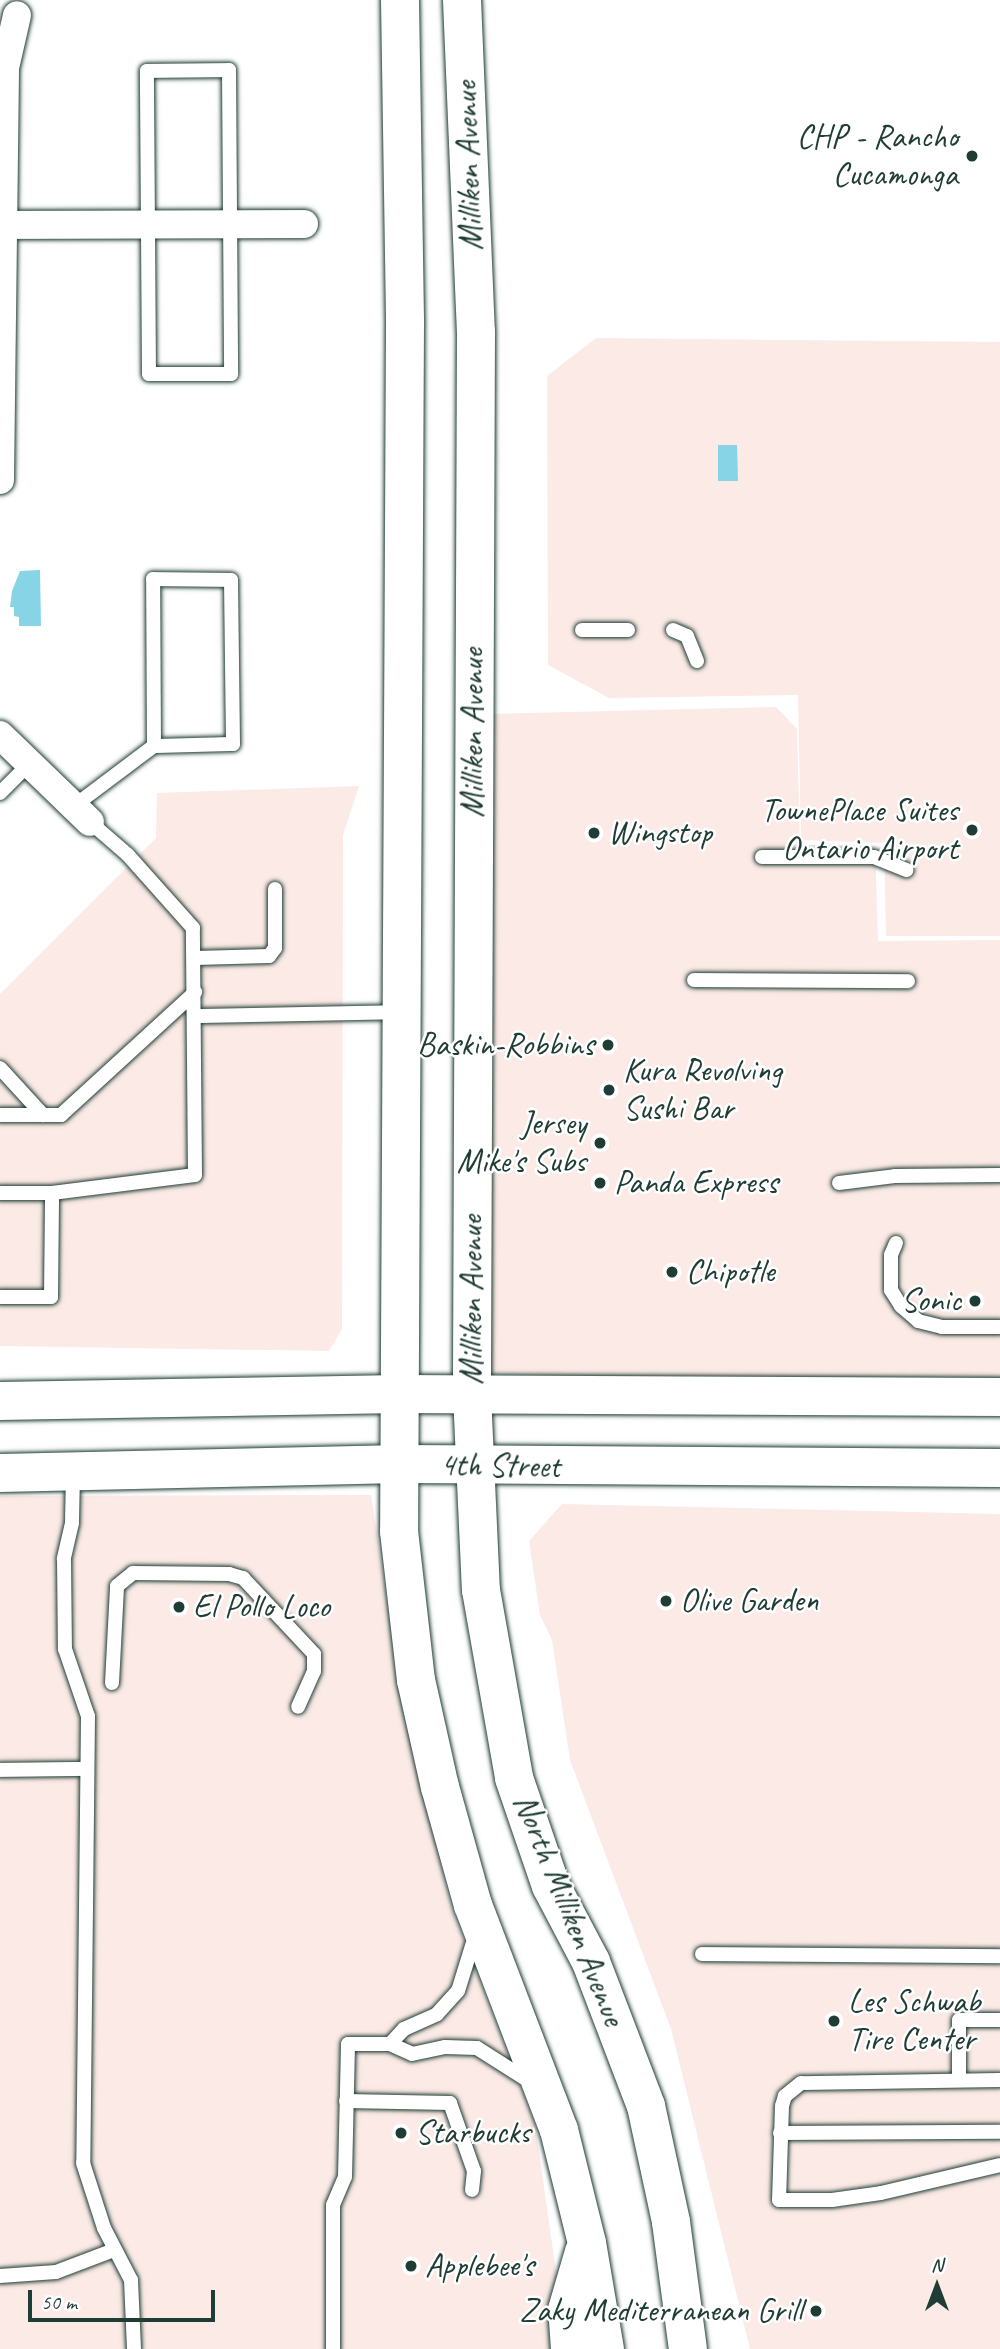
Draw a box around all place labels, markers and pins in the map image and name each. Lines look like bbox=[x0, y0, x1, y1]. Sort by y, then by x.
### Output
place label: CHP - Rancho Cucamonga bbox=[797, 117, 958, 195]
marker: CHP - Rancho Cucamonga bbox=[964, 148, 980, 164]
place label: TownePlace Suites Ontario Airport bbox=[760, 791, 958, 869]
place label: Wingstop bbox=[608, 813, 712, 853]
marker: TownePlace Suites Ontario Airport bbox=[964, 822, 980, 838]
marker: Wingstop bbox=[586, 825, 602, 841]
place label: Baskin-Robbins bbox=[417, 1025, 594, 1065]
marker: Baskin-Robbins bbox=[600, 1037, 616, 1053]
place label: Kura Revolving Sushi Bar bbox=[623, 1051, 783, 1129]
marker: Kura Revolving Sushi Bar bbox=[601, 1082, 617, 1098]
place label: Jersey Mike's Subs bbox=[457, 1104, 586, 1182]
marker: Jersey Mike's Subs bbox=[592, 1135, 608, 1151]
place label: Panda Express bbox=[614, 1163, 778, 1203]
marker: Panda Express bbox=[592, 1175, 608, 1191]
place label: Chipotle bbox=[686, 1252, 774, 1292]
marker: Chipotle bbox=[664, 1264, 680, 1280]
place label: Sonic bbox=[901, 1281, 961, 1321]
marker: Sonic bbox=[967, 1293, 983, 1309]
place label: Olive Garden bbox=[680, 1581, 819, 1621]
place label: El Pollo Loco bbox=[193, 1587, 330, 1627]
marker: Olive Garden bbox=[658, 1593, 674, 1609]
marker: El Pollo Loco bbox=[171, 1599, 187, 1615]
place label: Les Schwab Tire Center bbox=[848, 1982, 980, 2060]
marker: Les Schwab Tire Center bbox=[826, 2013, 842, 2029]
place label: Starbucks bbox=[415, 2113, 530, 2153]
marker: Starbucks bbox=[393, 2125, 409, 2141]
place label: Applebee's bbox=[425, 2246, 534, 2286]
marker: Applebee's bbox=[403, 2258, 419, 2274]
place label: Zaky Mediterranean Grill bbox=[519, 2291, 802, 2331]
marker: Zaky Mediterranean Grill bbox=[808, 2303, 824, 2319]

